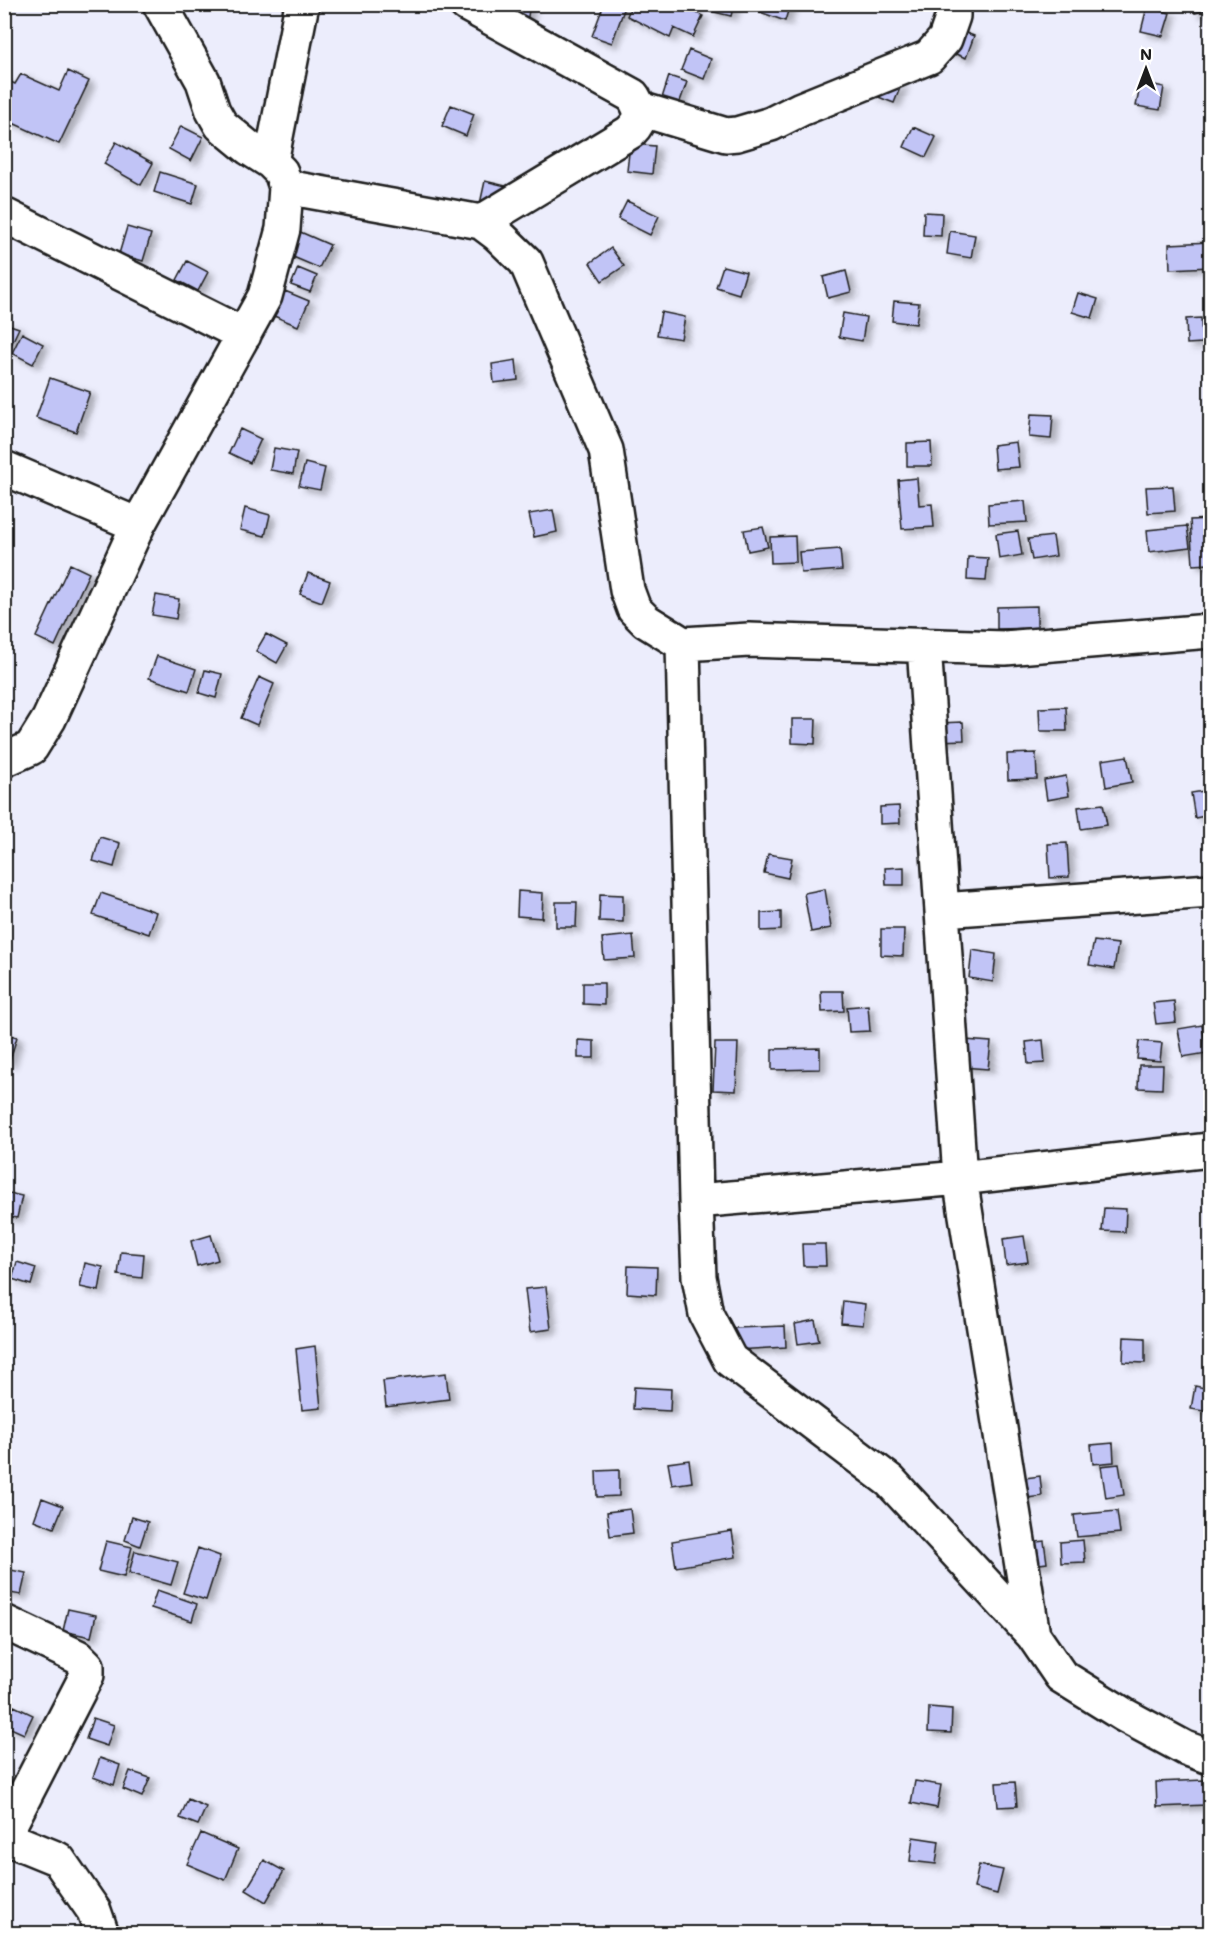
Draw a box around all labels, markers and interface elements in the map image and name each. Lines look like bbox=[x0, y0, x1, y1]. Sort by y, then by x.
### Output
north arrow bbox=[1116, 39, 1176, 99]
text: N bbox=[1140, 43, 1152, 64]

